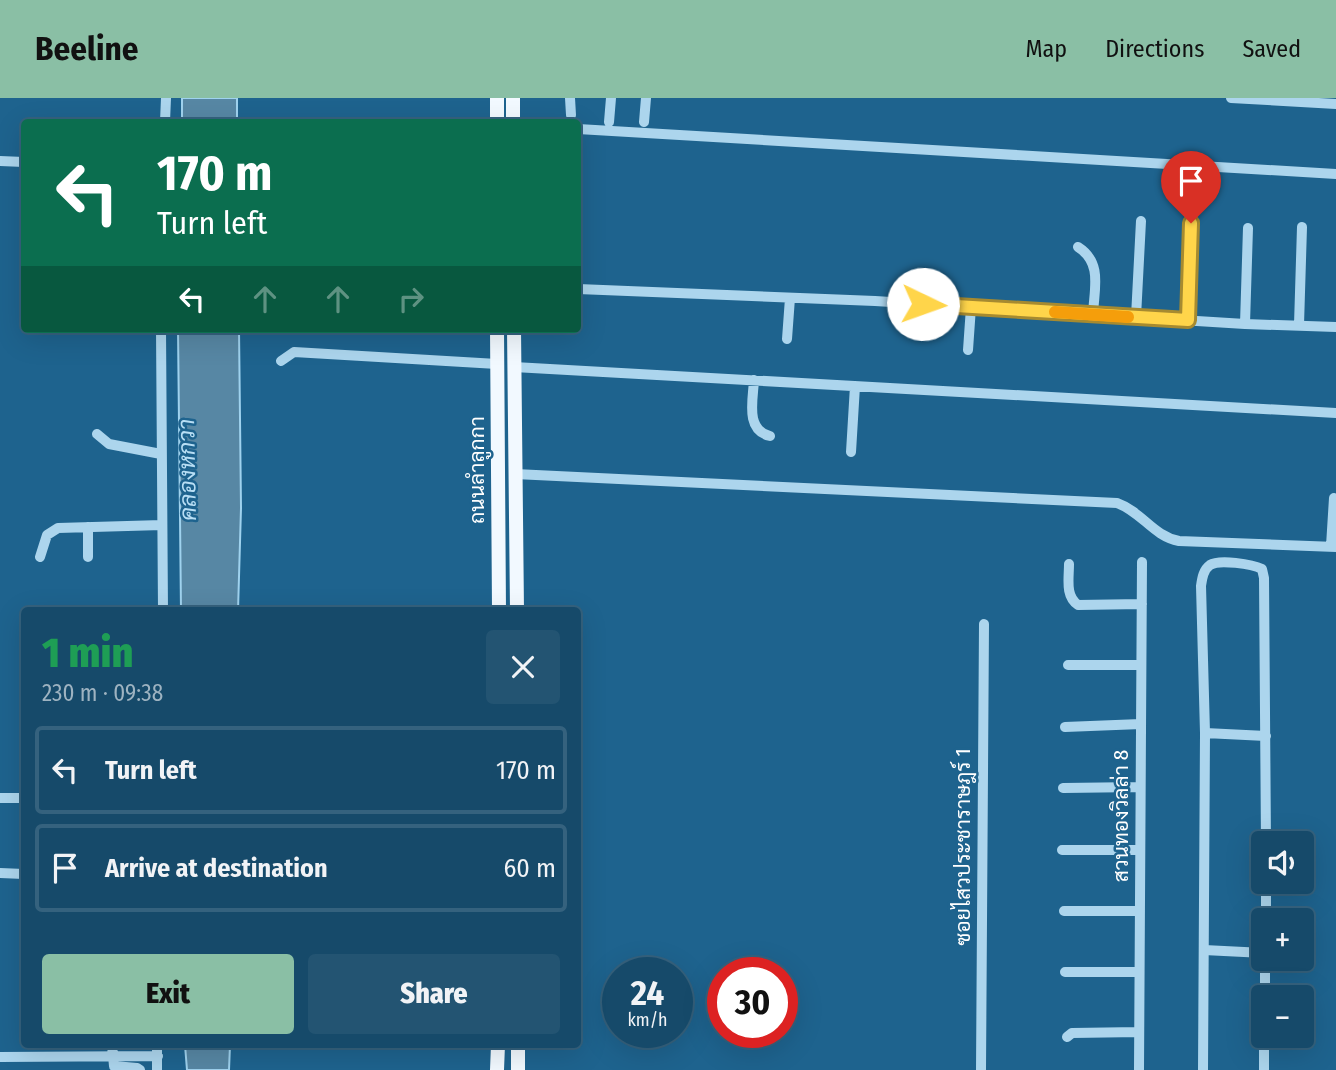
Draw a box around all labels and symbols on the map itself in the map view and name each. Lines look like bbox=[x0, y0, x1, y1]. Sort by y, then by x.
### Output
pin bbox=[1161, 151, 1221, 223]
position arrow bbox=[886, 267, 960, 341]
street label: ถนนลำลูกกา bbox=[464, 416, 492, 524]
water label: คลองหกวา bbox=[172, 419, 202, 521]
street label: ซอยไสวประชาราษฎร์ 1 bbox=[949, 748, 977, 946]
street label: สวนทองวิลล่า 8 bbox=[1108, 750, 1134, 882]
speed limit sign: 30 bbox=[707, 957, 798, 1048]

